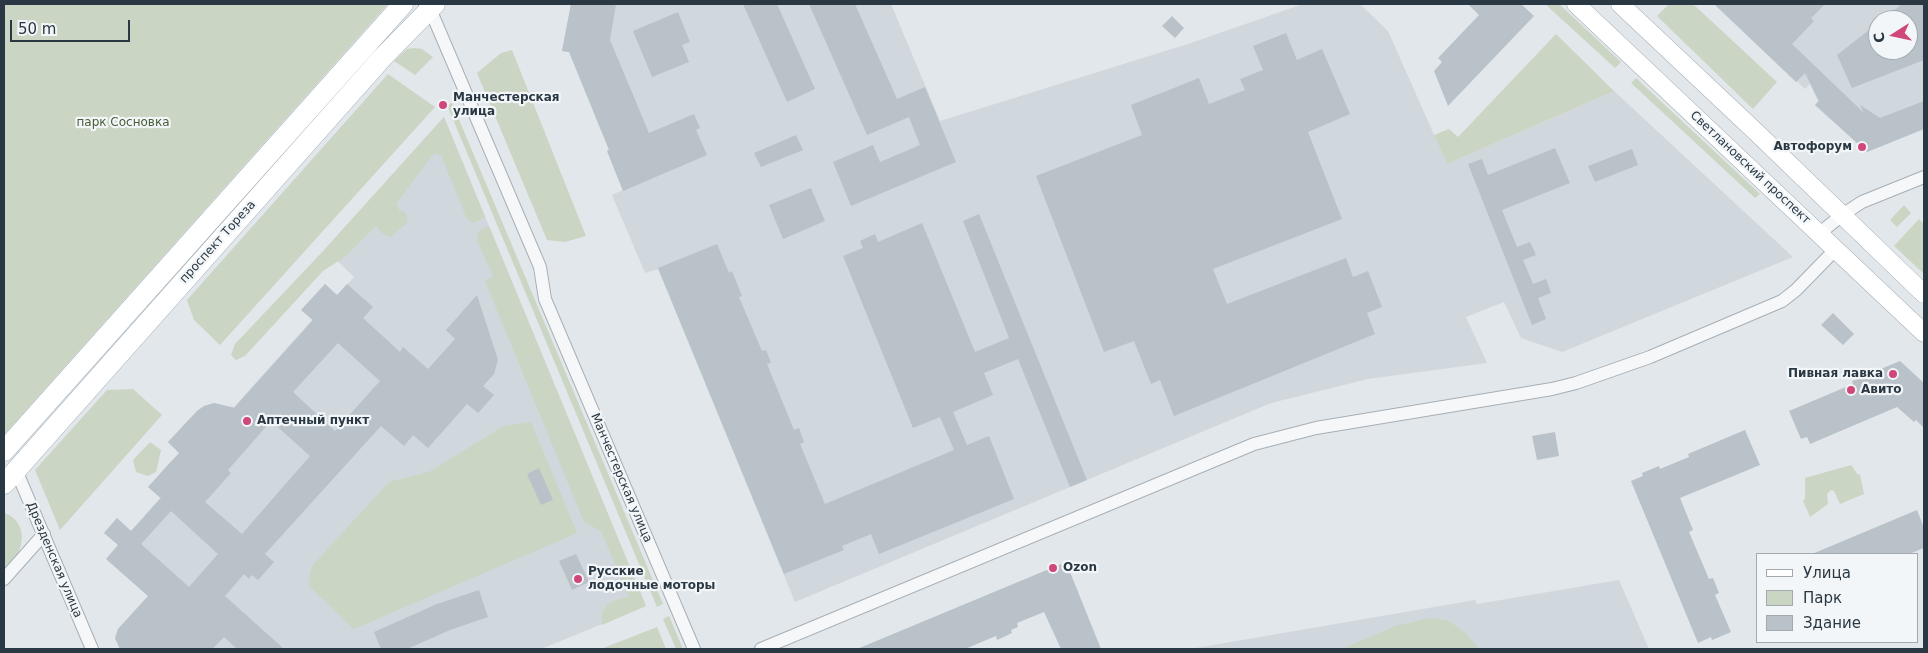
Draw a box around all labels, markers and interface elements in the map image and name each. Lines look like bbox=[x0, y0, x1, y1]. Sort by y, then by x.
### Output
scale bar bbox=[12, 10, 132, 42]
north arrow bbox=[1868, 10, 1918, 60]
text: 50 m bbox=[18, 20, 56, 38]
text: С bbox=[1870, 31, 1888, 44]
place label: Манчестерская улица bbox=[453, 91, 560, 119]
marker: Манчестерская улица bbox=[437, 99, 449, 111]
street label: Светлановский проспект bbox=[1687, 108, 1813, 228]
park label: парк Сосновка bbox=[76, 116, 170, 130]
place label: Автофорум bbox=[1774, 140, 1852, 154]
marker: Автофорум bbox=[1856, 141, 1868, 153]
street label: проспект Тореза bbox=[177, 198, 259, 286]
place label: Пивная лавка bbox=[1788, 367, 1883, 381]
marker: Пивная лавка bbox=[1887, 368, 1899, 380]
place label: Авито bbox=[1861, 383, 1901, 397]
marker: Авито bbox=[1845, 384, 1857, 396]
street label: Манчестерская улица bbox=[587, 411, 655, 545]
place label: Аптечный пункт bbox=[257, 414, 369, 428]
marker: Аптечный пункт bbox=[241, 415, 253, 427]
street label: Дрезденская улица bbox=[23, 500, 85, 620]
legend bbox=[1756, 553, 1918, 643]
place label: Ozon bbox=[1063, 561, 1097, 575]
marker: Ozon bbox=[1047, 562, 1059, 574]
text: Улица bbox=[1803, 564, 1851, 582]
place label: Русские лодочные моторы bbox=[588, 565, 715, 593]
marker: Русские лодочные моторы bbox=[572, 573, 584, 585]
text: Парк bbox=[1803, 589, 1842, 607]
text: Здание bbox=[1803, 614, 1861, 632]

